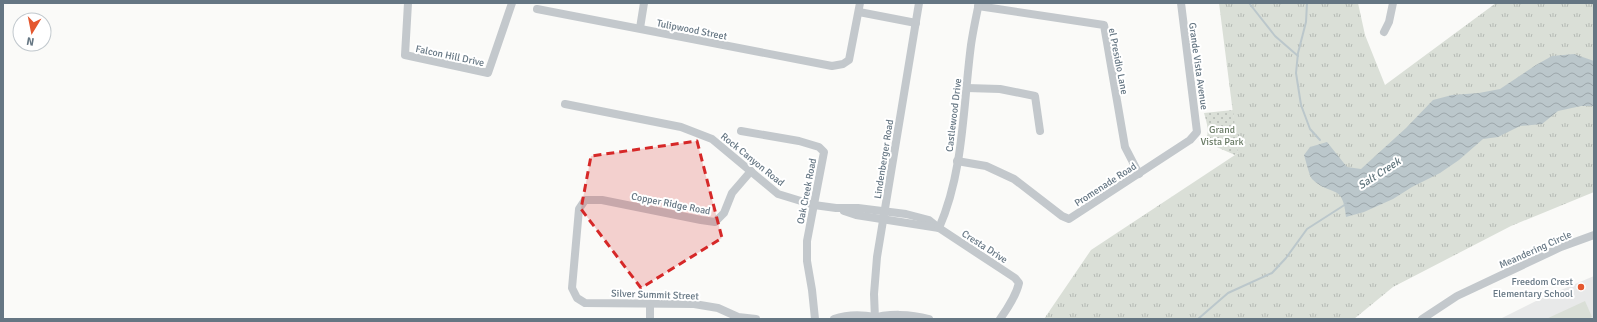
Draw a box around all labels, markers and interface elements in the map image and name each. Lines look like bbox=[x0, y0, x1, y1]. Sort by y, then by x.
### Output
north arrow bbox=[12, 12, 52, 52]
street label: Tulipwood Street bbox=[656, 17, 729, 43]
street label: Grande Vista Avenue bbox=[1186, 22, 1210, 111]
street label: el Presidio Lane bbox=[1106, 27, 1130, 95]
text: N bbox=[25, 34, 35, 48]
street label: Falcon Hill Drive bbox=[414, 43, 485, 69]
street label: Castlewood Drive bbox=[944, 78, 964, 153]
street label: Lindenberger Road bbox=[872, 119, 896, 200]
park label: Grand Vista Park bbox=[1201, 124, 1243, 148]
street label: Rock Canyon Road bbox=[718, 131, 787, 189]
water label: Salt Creek bbox=[1356, 154, 1404, 192]
street label: Oak Creek Road bbox=[795, 157, 819, 225]
street label: Promenade Road bbox=[1072, 160, 1139, 209]
street label: Copper Ridge Road bbox=[630, 190, 711, 218]
street label: Cresta Drive bbox=[959, 228, 1010, 266]
street label: Meandering Circle bbox=[1497, 229, 1574, 271]
place label: Freedom Crest Elementary School bbox=[1493, 276, 1573, 300]
marker: Freedom Crest Elementary School bbox=[1576, 282, 1586, 292]
street label: Silver Summit Street bbox=[611, 287, 700, 303]

